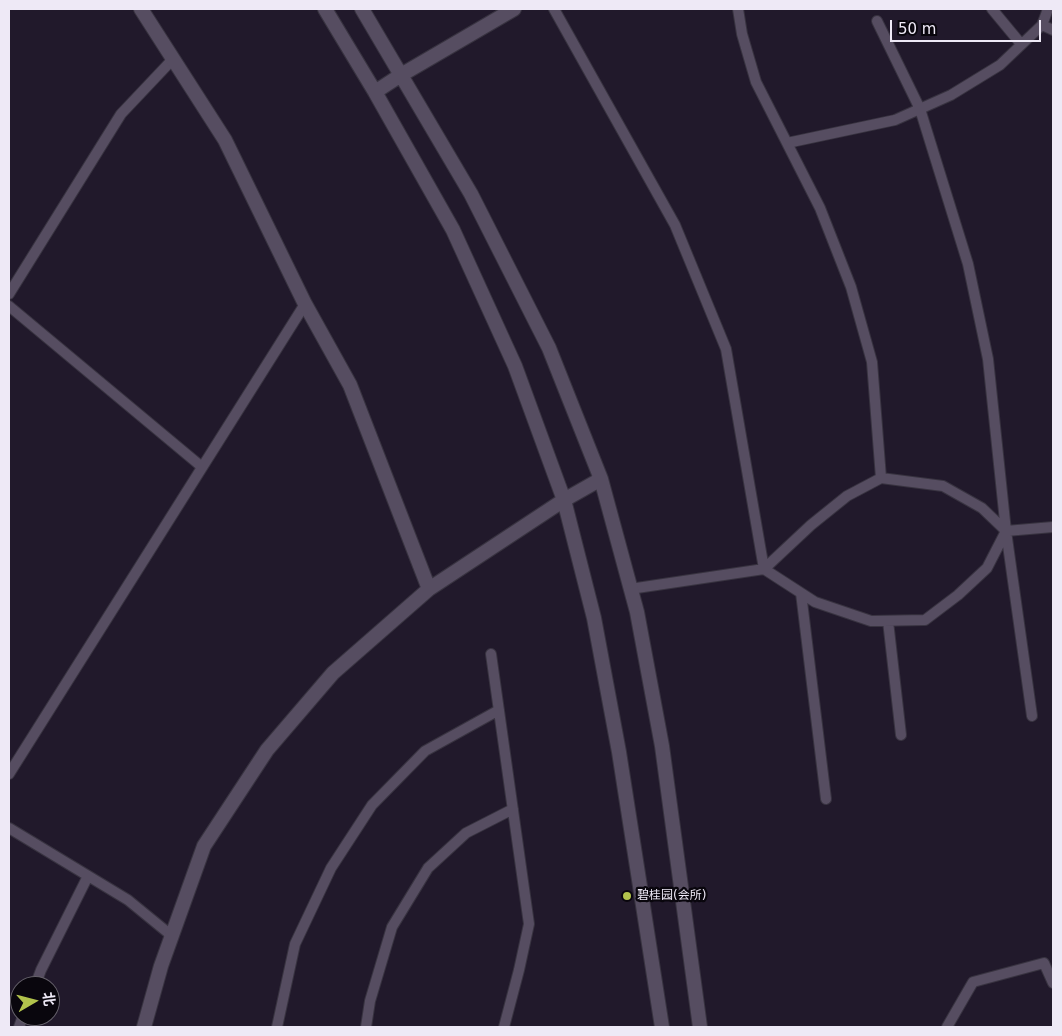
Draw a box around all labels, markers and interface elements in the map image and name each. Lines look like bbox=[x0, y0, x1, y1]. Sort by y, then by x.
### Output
scale bar bbox=[892, 10, 1043, 42]
text: 50 m bbox=[898, 20, 936, 38]
place label: 碧桂园(会所) bbox=[637, 889, 706, 903]
marker: 碧桂园(会所) bbox=[621, 890, 633, 902]
north arrow bbox=[10, 976, 60, 1026]
text: 北 bbox=[40, 991, 58, 1007]

